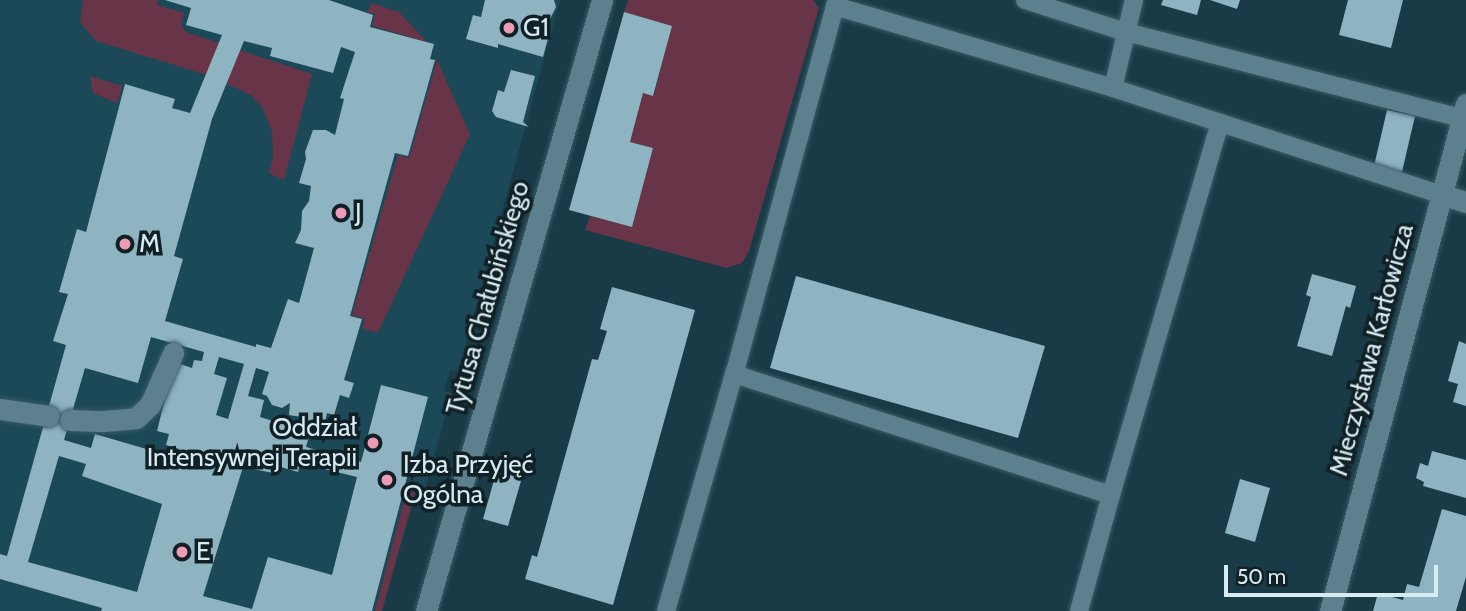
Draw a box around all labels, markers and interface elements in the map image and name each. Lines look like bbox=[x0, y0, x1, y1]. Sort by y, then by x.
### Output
place label: G1 bbox=[523, 12, 549, 44]
marker: G1 bbox=[501, 20, 517, 36]
street label: Tytusa Chałubińskiego bbox=[440, 178, 536, 418]
place label: J bbox=[355, 197, 362, 229]
marker: J bbox=[333, 205, 349, 221]
street label: Mieczysława Karłowicza bbox=[1323, 221, 1421, 479]
place label: M bbox=[139, 228, 160, 260]
marker: M bbox=[117, 236, 133, 252]
place label: Oddział Intensywnej Terapii bbox=[147, 412, 357, 474]
marker: Oddział Intensywnej Terapii bbox=[363, 433, 383, 453]
place label: Izba Przyjęć Ogólna bbox=[403, 449, 533, 510]
marker: Izba Przyjęć Ogólna bbox=[377, 470, 397, 490]
place label: E bbox=[196, 536, 210, 568]
marker: E bbox=[174, 544, 190, 560]
scale bar bbox=[1228, 552, 1442, 596]
text: 50 m bbox=[1237, 564, 1286, 589]

